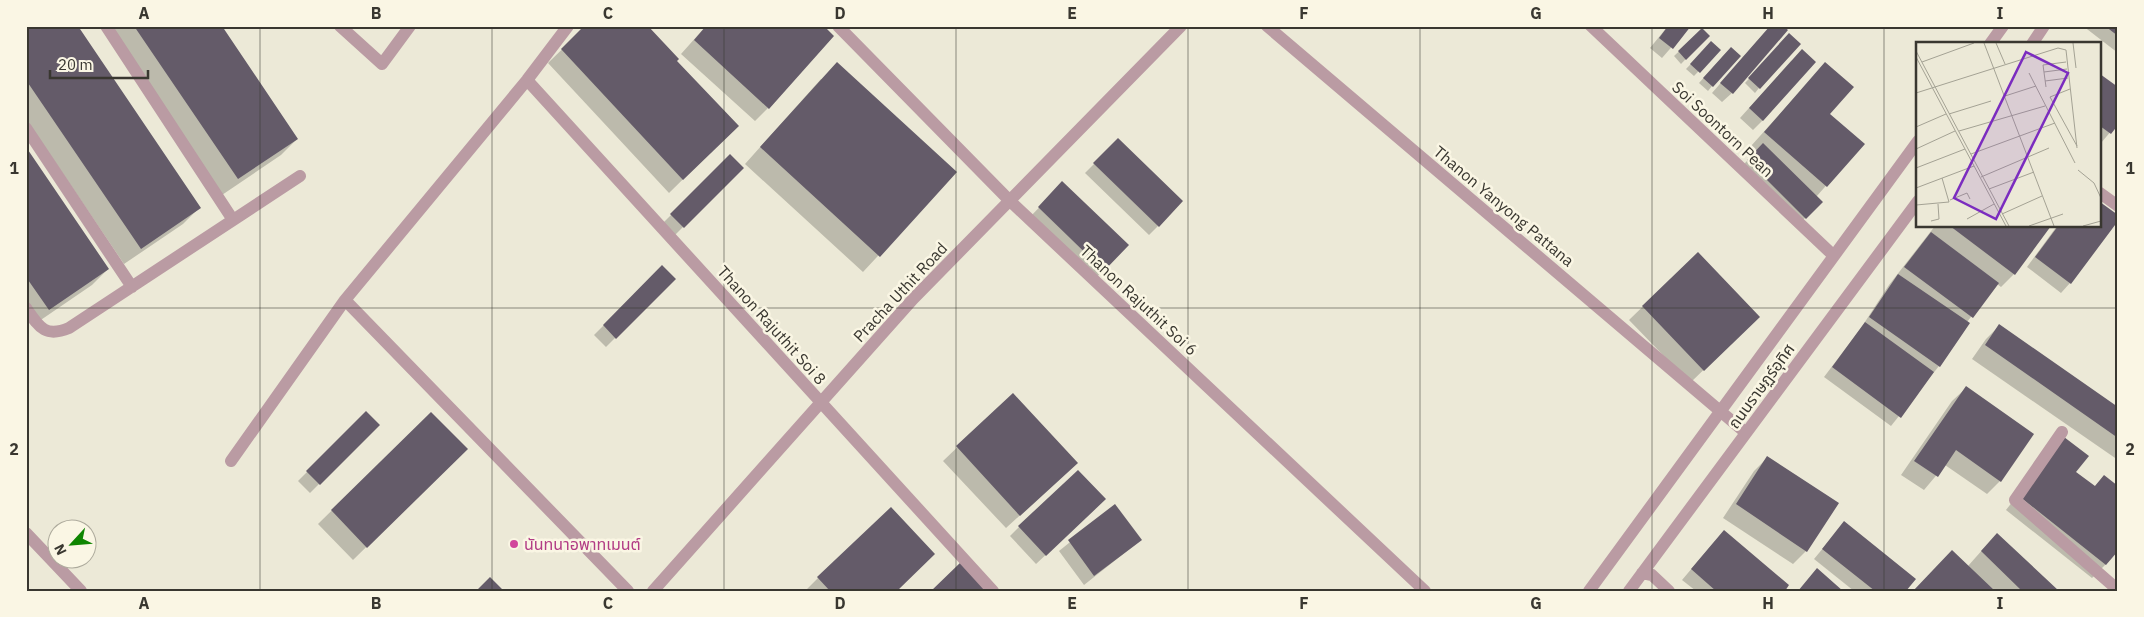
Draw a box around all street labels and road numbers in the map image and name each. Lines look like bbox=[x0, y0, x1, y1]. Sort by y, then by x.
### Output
street label: Soi Soontorn Pean bbox=[1668, 77, 1778, 181]
street label: Thanon Yanyong Pattana bbox=[1430, 141, 1579, 271]
street label: Pracha Uthit Road bbox=[849, 238, 951, 346]
street label: Thanon Rajuthit Soi 6 bbox=[1076, 240, 1202, 360]
street label: Thanon Rajuthit Soi 8 bbox=[713, 261, 831, 389]
street label: ถนนราษฏร์อุทิศ bbox=[1723, 340, 1799, 432]

